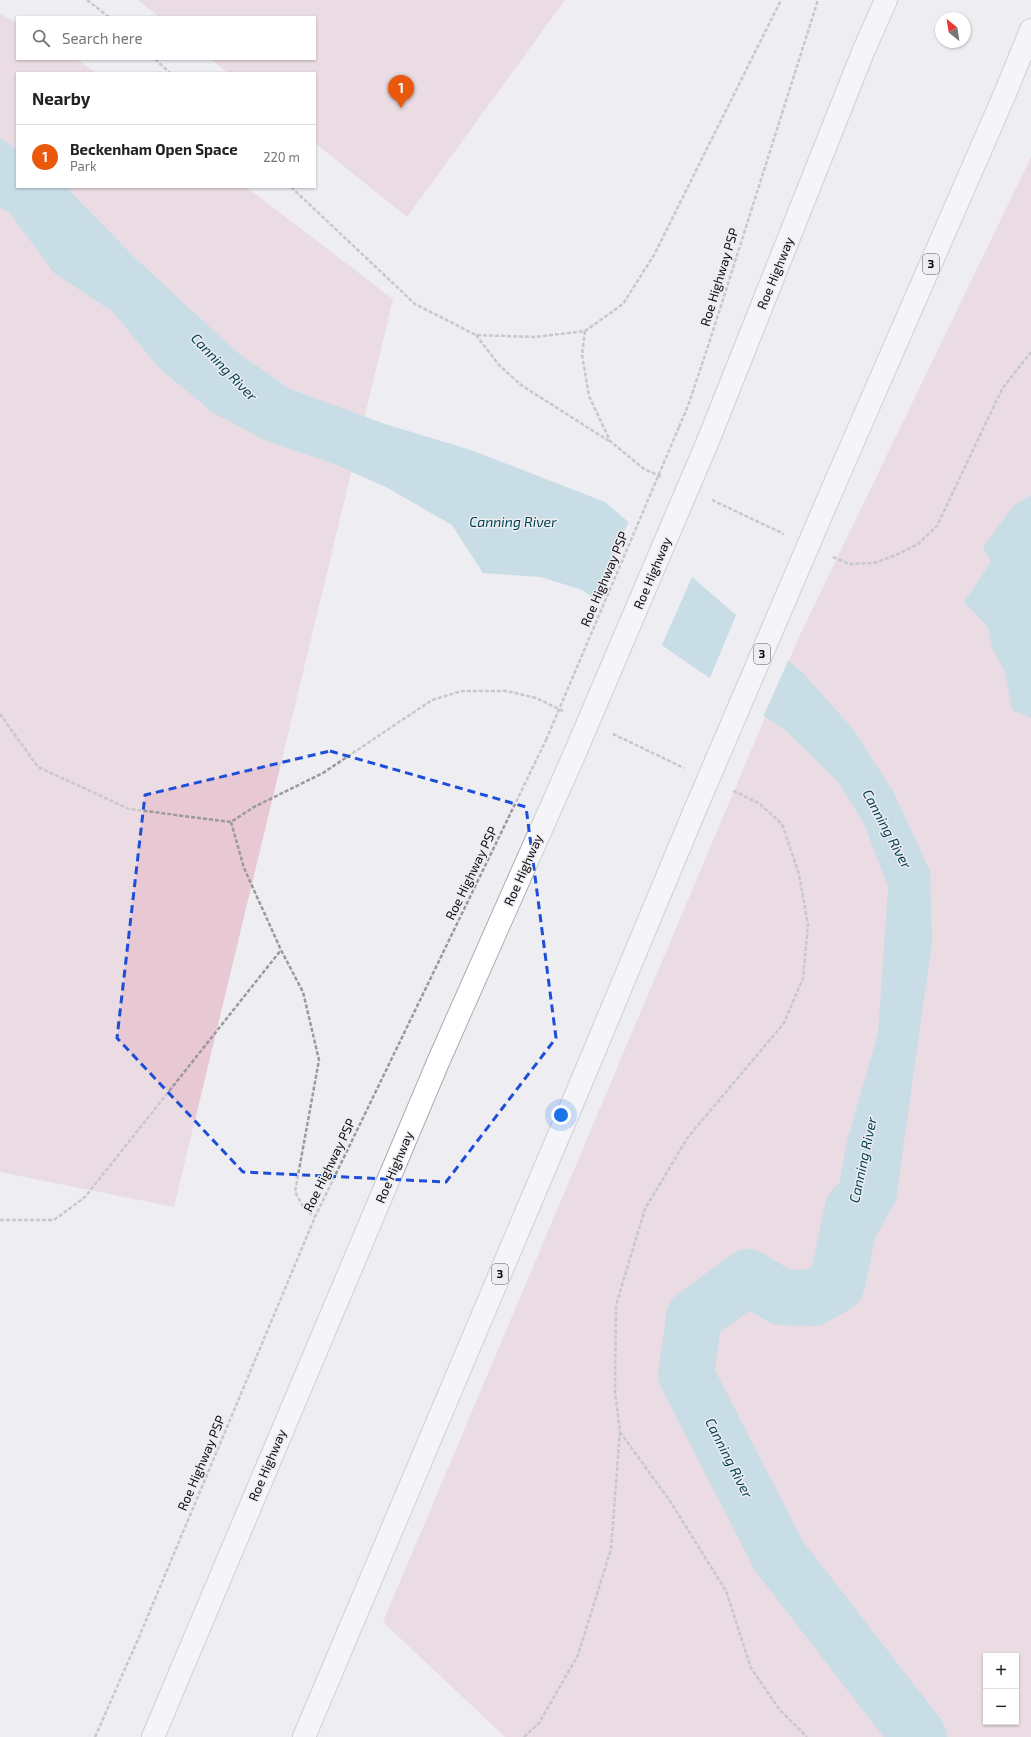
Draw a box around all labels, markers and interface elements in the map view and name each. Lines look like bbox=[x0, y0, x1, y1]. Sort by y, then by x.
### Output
north arrow bbox=[935, 12, 971, 48]
search box bbox=[16, 16, 316, 60]
icon: search bbox=[30, 27, 52, 49]
text: Search here bbox=[62, 29, 143, 47]
pin: 1 bbox=[388, 75, 414, 108]
text: Nearby bbox=[32, 88, 90, 108]
text: Beckenham Open Space bbox=[70, 140, 238, 158]
text: 1 bbox=[42, 149, 48, 165]
text: 220 m bbox=[263, 149, 300, 165]
text: Park bbox=[70, 158, 97, 174]
street label: Roe Highway PSP bbox=[696, 226, 742, 328]
street label: Roe Highway bbox=[753, 234, 797, 312]
road number: 3 bbox=[923, 254, 939, 274]
water label: Canning River bbox=[188, 329, 261, 404]
water label: Canning River bbox=[469, 513, 557, 530]
street label: Roe Highway PSP bbox=[577, 529, 631, 629]
street label: Roe Highway bbox=[630, 534, 674, 611]
road number: 3 bbox=[754, 644, 770, 664]
water label: Canning River bbox=[859, 786, 916, 872]
street label: Roe Highway PSP bbox=[441, 823, 501, 922]
street label: Roe Highway bbox=[500, 832, 546, 908]
your location bbox=[551, 1105, 571, 1125]
street label: Roe Highway PSP bbox=[299, 1115, 359, 1214]
water label: Canning River bbox=[845, 1115, 880, 1204]
street label: Roe Highway bbox=[372, 1128, 416, 1205]
road number: 3 bbox=[492, 1264, 508, 1284]
street label: Roe Highway PSP bbox=[174, 1413, 228, 1513]
water label: Canning River bbox=[702, 1415, 757, 1501]
street label: Roe Highway bbox=[245, 1426, 289, 1503]
map controls bbox=[983, 1653, 1019, 1725]
button: + bbox=[983, 1653, 1019, 1689]
button: − bbox=[983, 1689, 1019, 1725]

